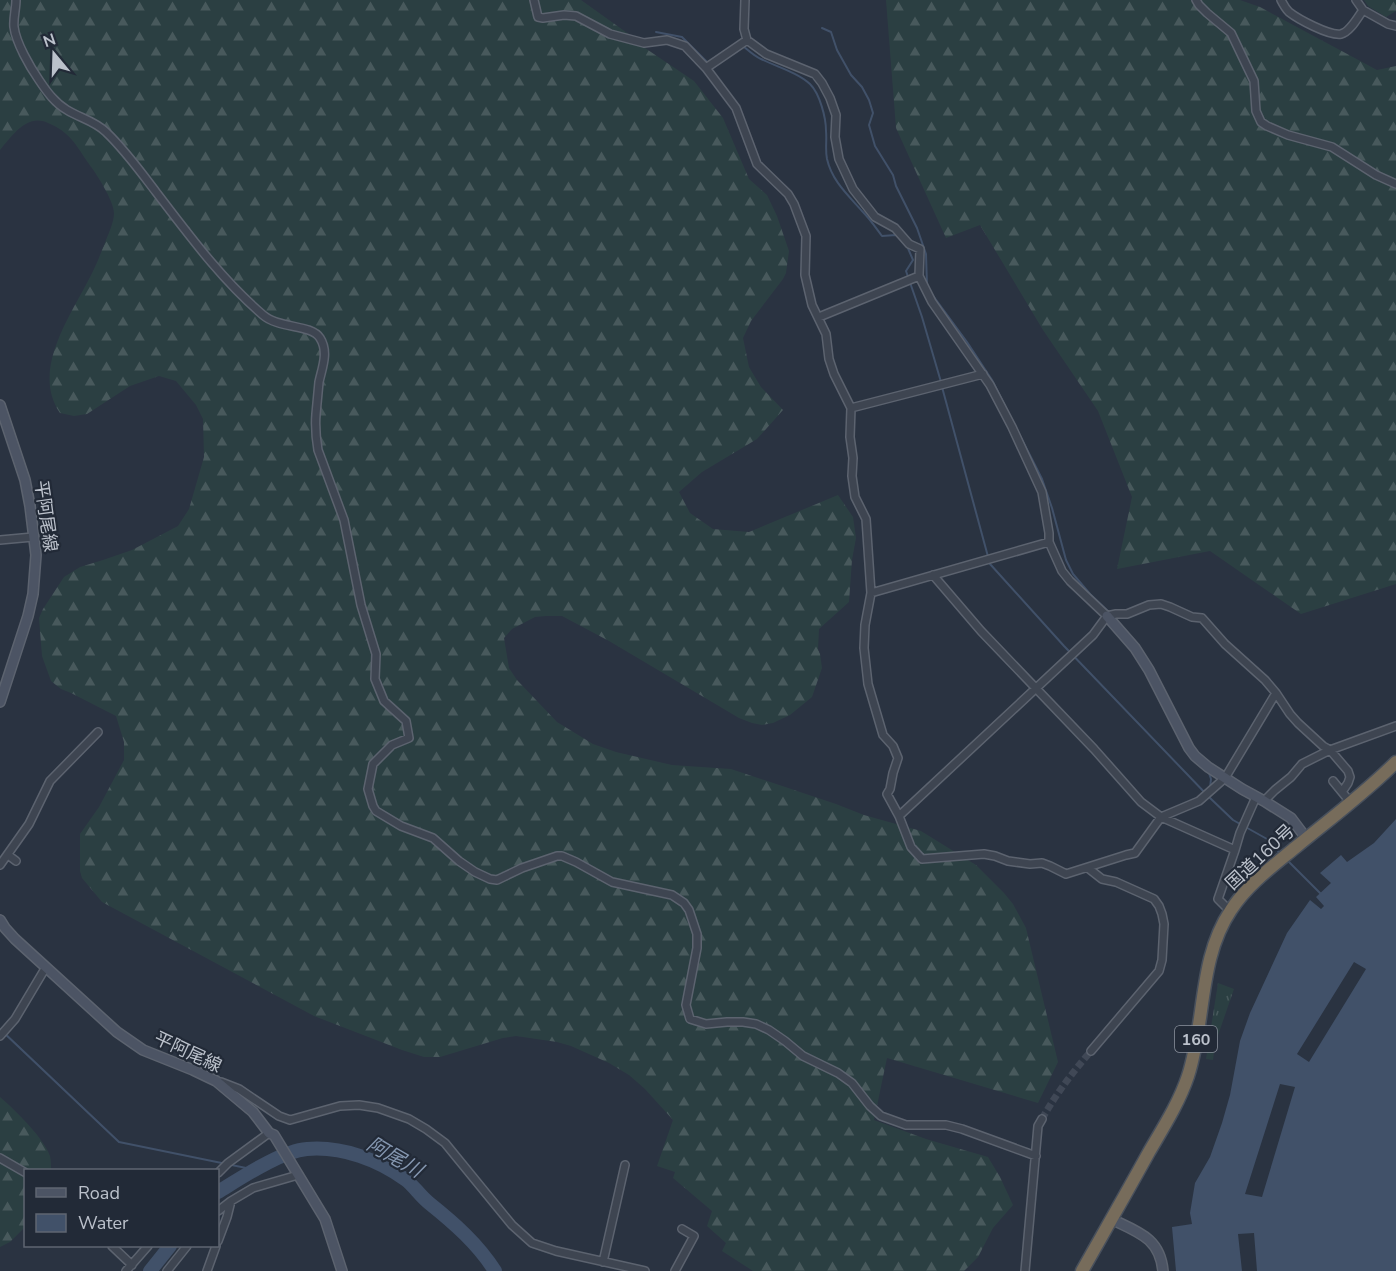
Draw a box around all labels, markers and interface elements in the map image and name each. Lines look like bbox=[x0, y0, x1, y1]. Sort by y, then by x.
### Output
north arrow bbox=[24, 24, 84, 84]
text: N bbox=[40, 28, 59, 53]
street label: 平阿尾線 bbox=[29, 479, 63, 553]
street label: 国道160号 bbox=[1220, 819, 1300, 895]
street label: 平阿尾線 bbox=[150, 1026, 226, 1078]
road number: 160 bbox=[1175, 1026, 1217, 1052]
water label: 阿尾川 bbox=[362, 1131, 429, 1185]
legend bbox=[24, 1169, 219, 1247]
text: Road bbox=[78, 1181, 120, 1205]
text: Water bbox=[78, 1211, 129, 1235]

